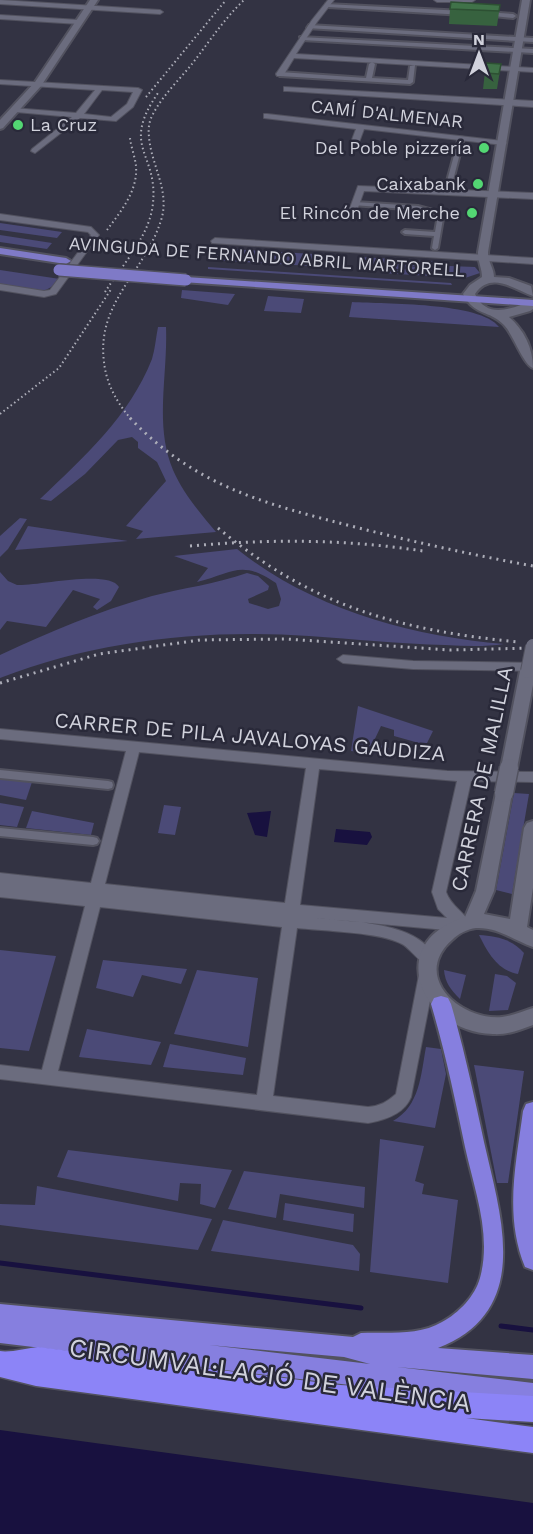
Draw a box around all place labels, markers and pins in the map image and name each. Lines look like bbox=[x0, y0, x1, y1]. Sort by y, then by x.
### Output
place label: La Cruz bbox=[30, 114, 97, 135]
marker: La Cruz bbox=[11, 118, 25, 132]
place label: Del Poble pizzería bbox=[315, 137, 472, 158]
marker: Del Poble pizzería bbox=[477, 141, 491, 155]
place label: Caixabank bbox=[376, 173, 466, 194]
marker: Caixabank bbox=[471, 177, 485, 191]
place label: El Rincón de Merche bbox=[279, 202, 460, 223]
marker: El Rincón de Merche bbox=[465, 206, 479, 220]

